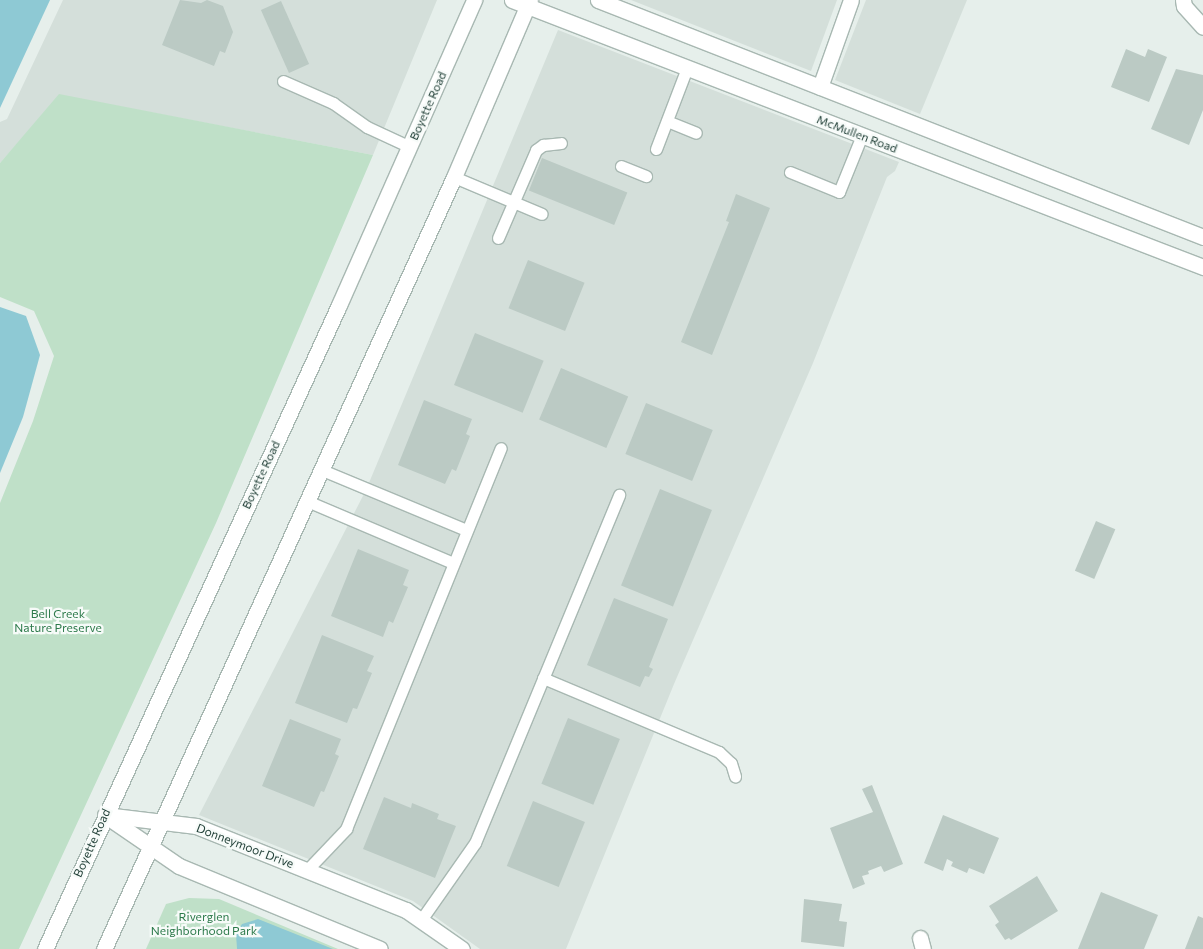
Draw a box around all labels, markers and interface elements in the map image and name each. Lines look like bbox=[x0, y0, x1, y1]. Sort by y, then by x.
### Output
street label: Boyette Road bbox=[407, 70, 449, 142]
street label: McMullen Road bbox=[815, 112, 899, 156]
street label: Boyette Road bbox=[239, 439, 283, 511]
park label: Bell Creek Nature Preserve bbox=[14, 607, 102, 635]
street label: Boyette Road bbox=[71, 807, 113, 879]
street label: Donneymoor Drive bbox=[194, 821, 296, 871]
park label: Riverglen Neighborhood Park bbox=[151, 910, 257, 938]

